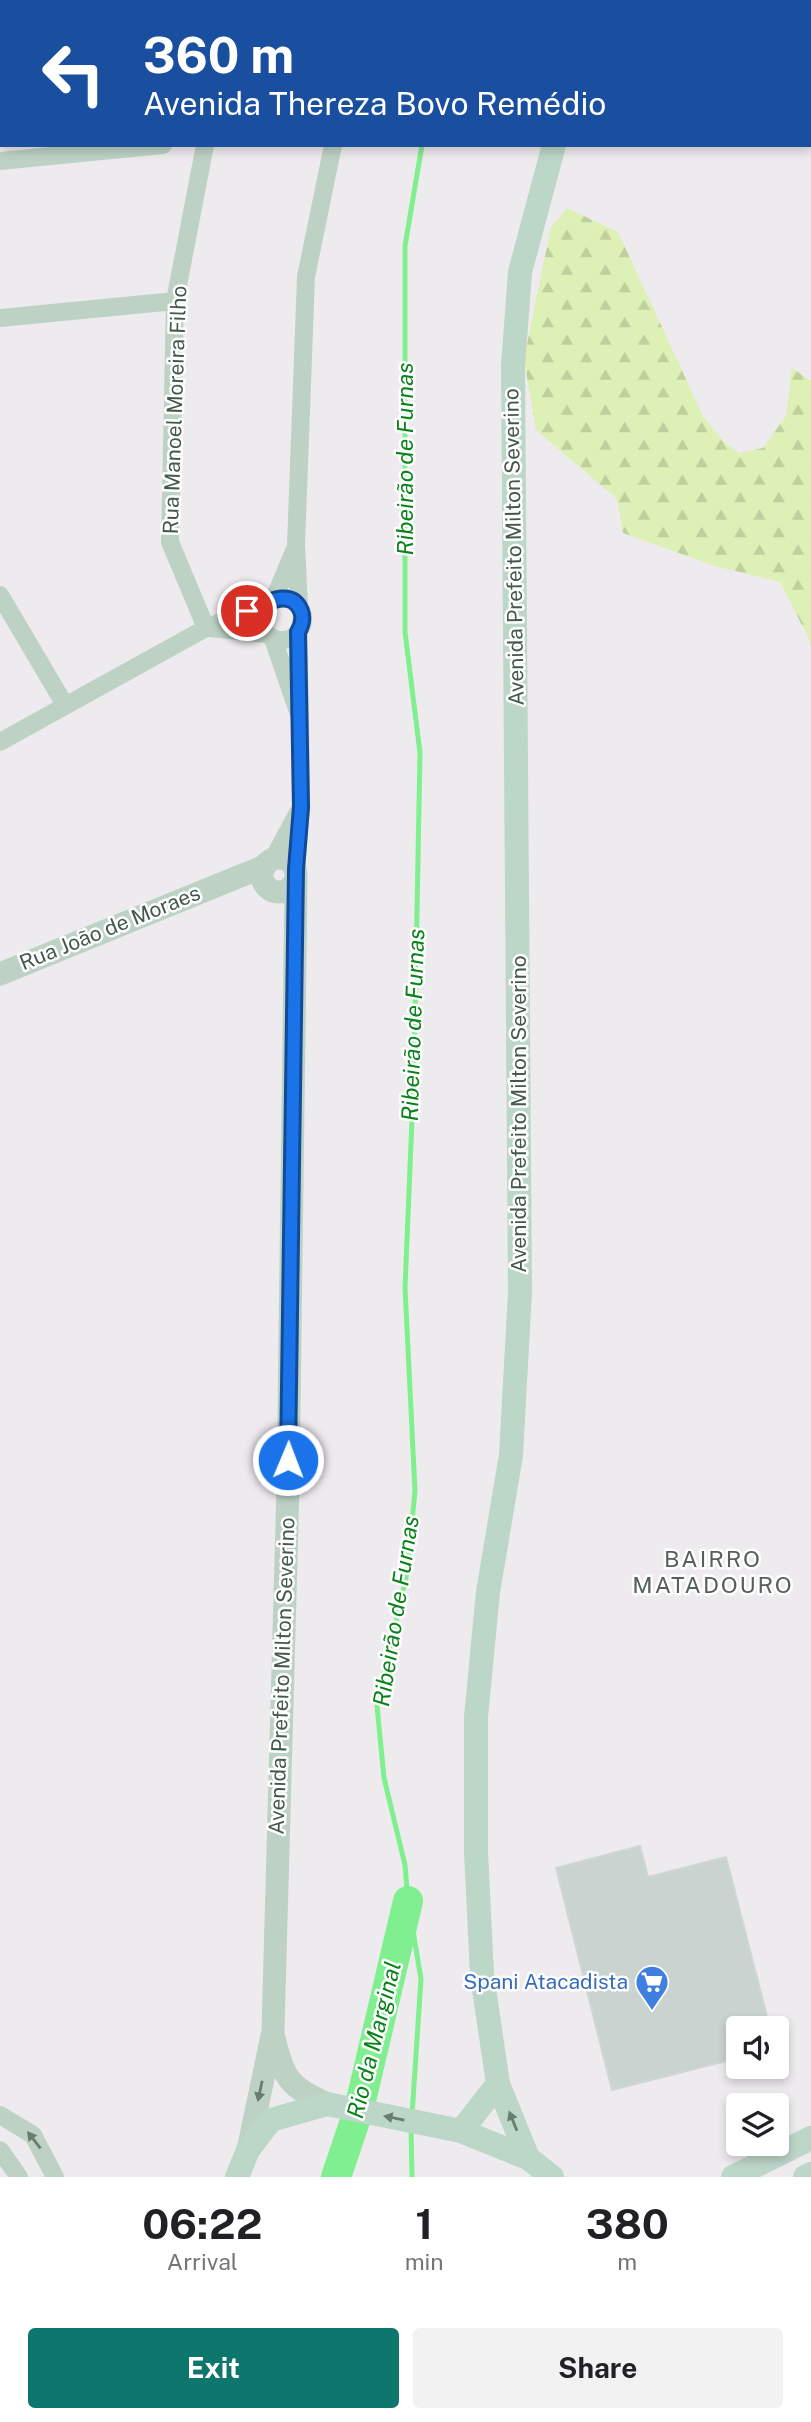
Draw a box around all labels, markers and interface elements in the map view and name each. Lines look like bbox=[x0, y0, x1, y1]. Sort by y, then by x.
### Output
text: 360 m bbox=[143, 26, 294, 84]
icon: left bbox=[28, 28, 119, 119]
text: Avenida Thereza Bovo Remédio bbox=[143, 85, 606, 122]
street label: Rua Manoel Moreira Filho bbox=[158, 285, 191, 535]
water label: Ribeirão de Furnas bbox=[391, 363, 418, 555]
street label: Avenida Prefeito Milton Severino bbox=[498, 388, 529, 706]
pin bbox=[217, 581, 277, 641]
icon: arrive bbox=[228, 592, 266, 630]
street label: Rua João de Moraes bbox=[16, 880, 204, 975]
water label: Ribeirão de Furnas bbox=[396, 928, 429, 1122]
street label: Avenida Prefeito Milton Severino bbox=[506, 955, 531, 1273]
position arrow bbox=[251, 1423, 325, 1497]
water label: Ribeirão de Furnas bbox=[367, 1514, 424, 1708]
street label: Avenida Prefeito Milton Severino bbox=[263, 1517, 300, 1835]
district label: BAIRRO MATADOURO bbox=[632, 1545, 794, 1598]
water label: Rio da Marginal bbox=[341, 1959, 406, 2121]
supermarket icon: Spani Atacadista bbox=[633, 1963, 671, 2012]
place label: Spani Atacadista bbox=[463, 1969, 628, 1994]
map controls bbox=[726, 2016, 789, 2156]
button: sound bbox=[726, 2016, 789, 2079]
one-way arrow bbox=[255, 2080, 266, 2102]
button: layers bbox=[726, 2093, 789, 2156]
one-way arrow bbox=[507, 2110, 518, 2131]
one-way arrow bbox=[383, 2112, 405, 2123]
one-way arrow bbox=[26, 2132, 41, 2150]
text: 06:22 bbox=[142, 2199, 262, 2248]
text: 1 bbox=[415, 2199, 433, 2248]
text: 380 bbox=[586, 2199, 669, 2248]
text: Arrival bbox=[167, 2248, 238, 2275]
text: min bbox=[405, 2248, 444, 2275]
text: m bbox=[617, 2248, 637, 2275]
button: Exit bbox=[28, 2328, 399, 2408]
button: Share bbox=[413, 2328, 783, 2408]

